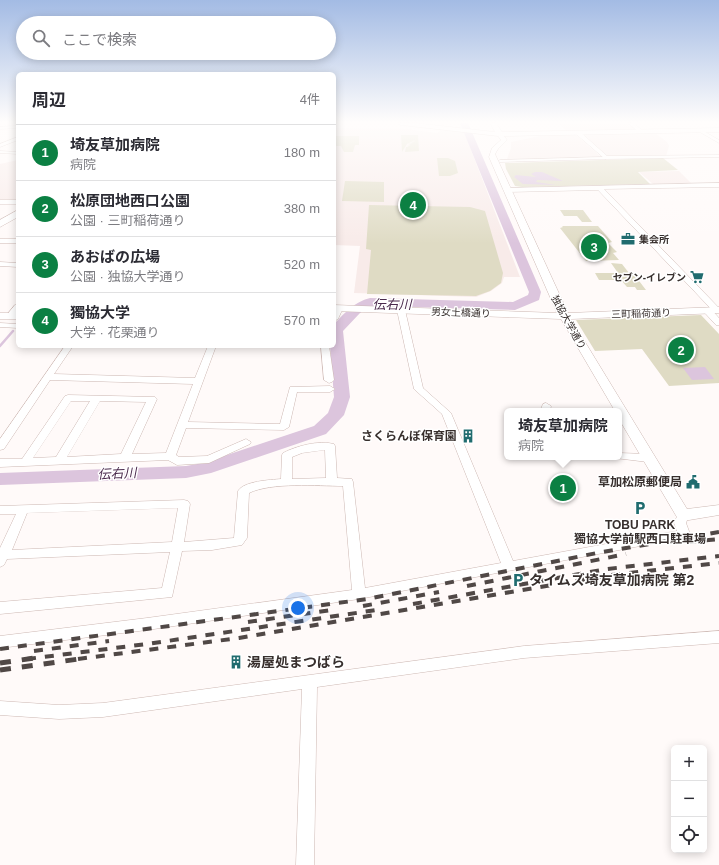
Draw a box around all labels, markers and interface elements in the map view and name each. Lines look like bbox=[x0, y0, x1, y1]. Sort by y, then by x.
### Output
search box bbox=[16, 16, 336, 60]
icon: search bbox=[30, 27, 52, 49]
text: ここで検索 bbox=[62, 31, 137, 48]
text: 周辺 bbox=[32, 91, 66, 110]
text: 4件 bbox=[300, 92, 320, 107]
text: 埼友草加病院 bbox=[70, 136, 160, 153]
text: 1 bbox=[41, 145, 49, 160]
text: 180 m bbox=[284, 145, 320, 160]
text: 病院 bbox=[70, 157, 96, 172]
pin: 4 bbox=[400, 190, 426, 220]
text: 松原団地西口公園 bbox=[70, 192, 190, 209]
text: 2 bbox=[41, 201, 49, 216]
text: 380 m bbox=[284, 201, 320, 216]
text: 公園 · 三町稲荷通り bbox=[70, 213, 186, 228]
office icon: 集会所 bbox=[620, 231, 636, 247]
pin: 3 bbox=[581, 232, 607, 262]
place label: 集会所 bbox=[638, 234, 669, 245]
text: あおばの広場 bbox=[70, 248, 160, 265]
text: 3 bbox=[41, 257, 49, 272]
text: 520 m bbox=[284, 257, 320, 272]
text: 公園 · 独協大学通り bbox=[70, 269, 186, 284]
supermarket icon: セブン-イレブン bbox=[689, 269, 705, 285]
place label: セブン-イレブン bbox=[613, 272, 686, 283]
street label: 独協大学通り bbox=[549, 293, 588, 351]
water label: 伝右川 bbox=[372, 297, 413, 312]
text: 獨協大学 bbox=[70, 304, 130, 321]
street label: 男女土橋通り bbox=[431, 306, 491, 319]
street label: 三町稲荷通り bbox=[611, 307, 671, 320]
text: 4 bbox=[41, 313, 49, 328]
text: 570 m bbox=[284, 313, 320, 328]
text: 大学 · 花栗通り bbox=[70, 325, 160, 340]
pin: 2 bbox=[668, 335, 694, 365]
popup bbox=[504, 408, 622, 460]
text: 埼友草加病院 bbox=[518, 417, 608, 434]
building icon: さくらんぼ保育園 bbox=[460, 428, 476, 444]
place label: さくらんぼ保育園 bbox=[361, 429, 457, 443]
text: 病院 bbox=[518, 438, 544, 453]
water label: 伝右川 bbox=[97, 465, 139, 482]
pin: 1 bbox=[550, 473, 576, 503]
public building icon: 草加松原郵便局 bbox=[685, 474, 701, 490]
place label: 草加松原郵便局 bbox=[598, 475, 682, 489]
parking icon: TOBU PARK 獨協大学前駅西口駐車場 bbox=[632, 500, 648, 516]
place label: TOBU PARK 獨協大学前駅西口駐車場 bbox=[574, 518, 706, 546]
parking icon: タイムズ埼友草加病院 第2 bbox=[510, 572, 526, 588]
place label: タイムズ埼友草加病院 第2 bbox=[529, 572, 695, 588]
your location bbox=[288, 598, 308, 618]
building icon: 湯屋処まつばら bbox=[228, 654, 244, 670]
place label: 湯屋処まつばら bbox=[247, 654, 345, 670]
map controls bbox=[671, 745, 707, 853]
button: + bbox=[671, 745, 707, 781]
button: − bbox=[671, 781, 707, 817]
button: locate bbox=[671, 817, 707, 853]

